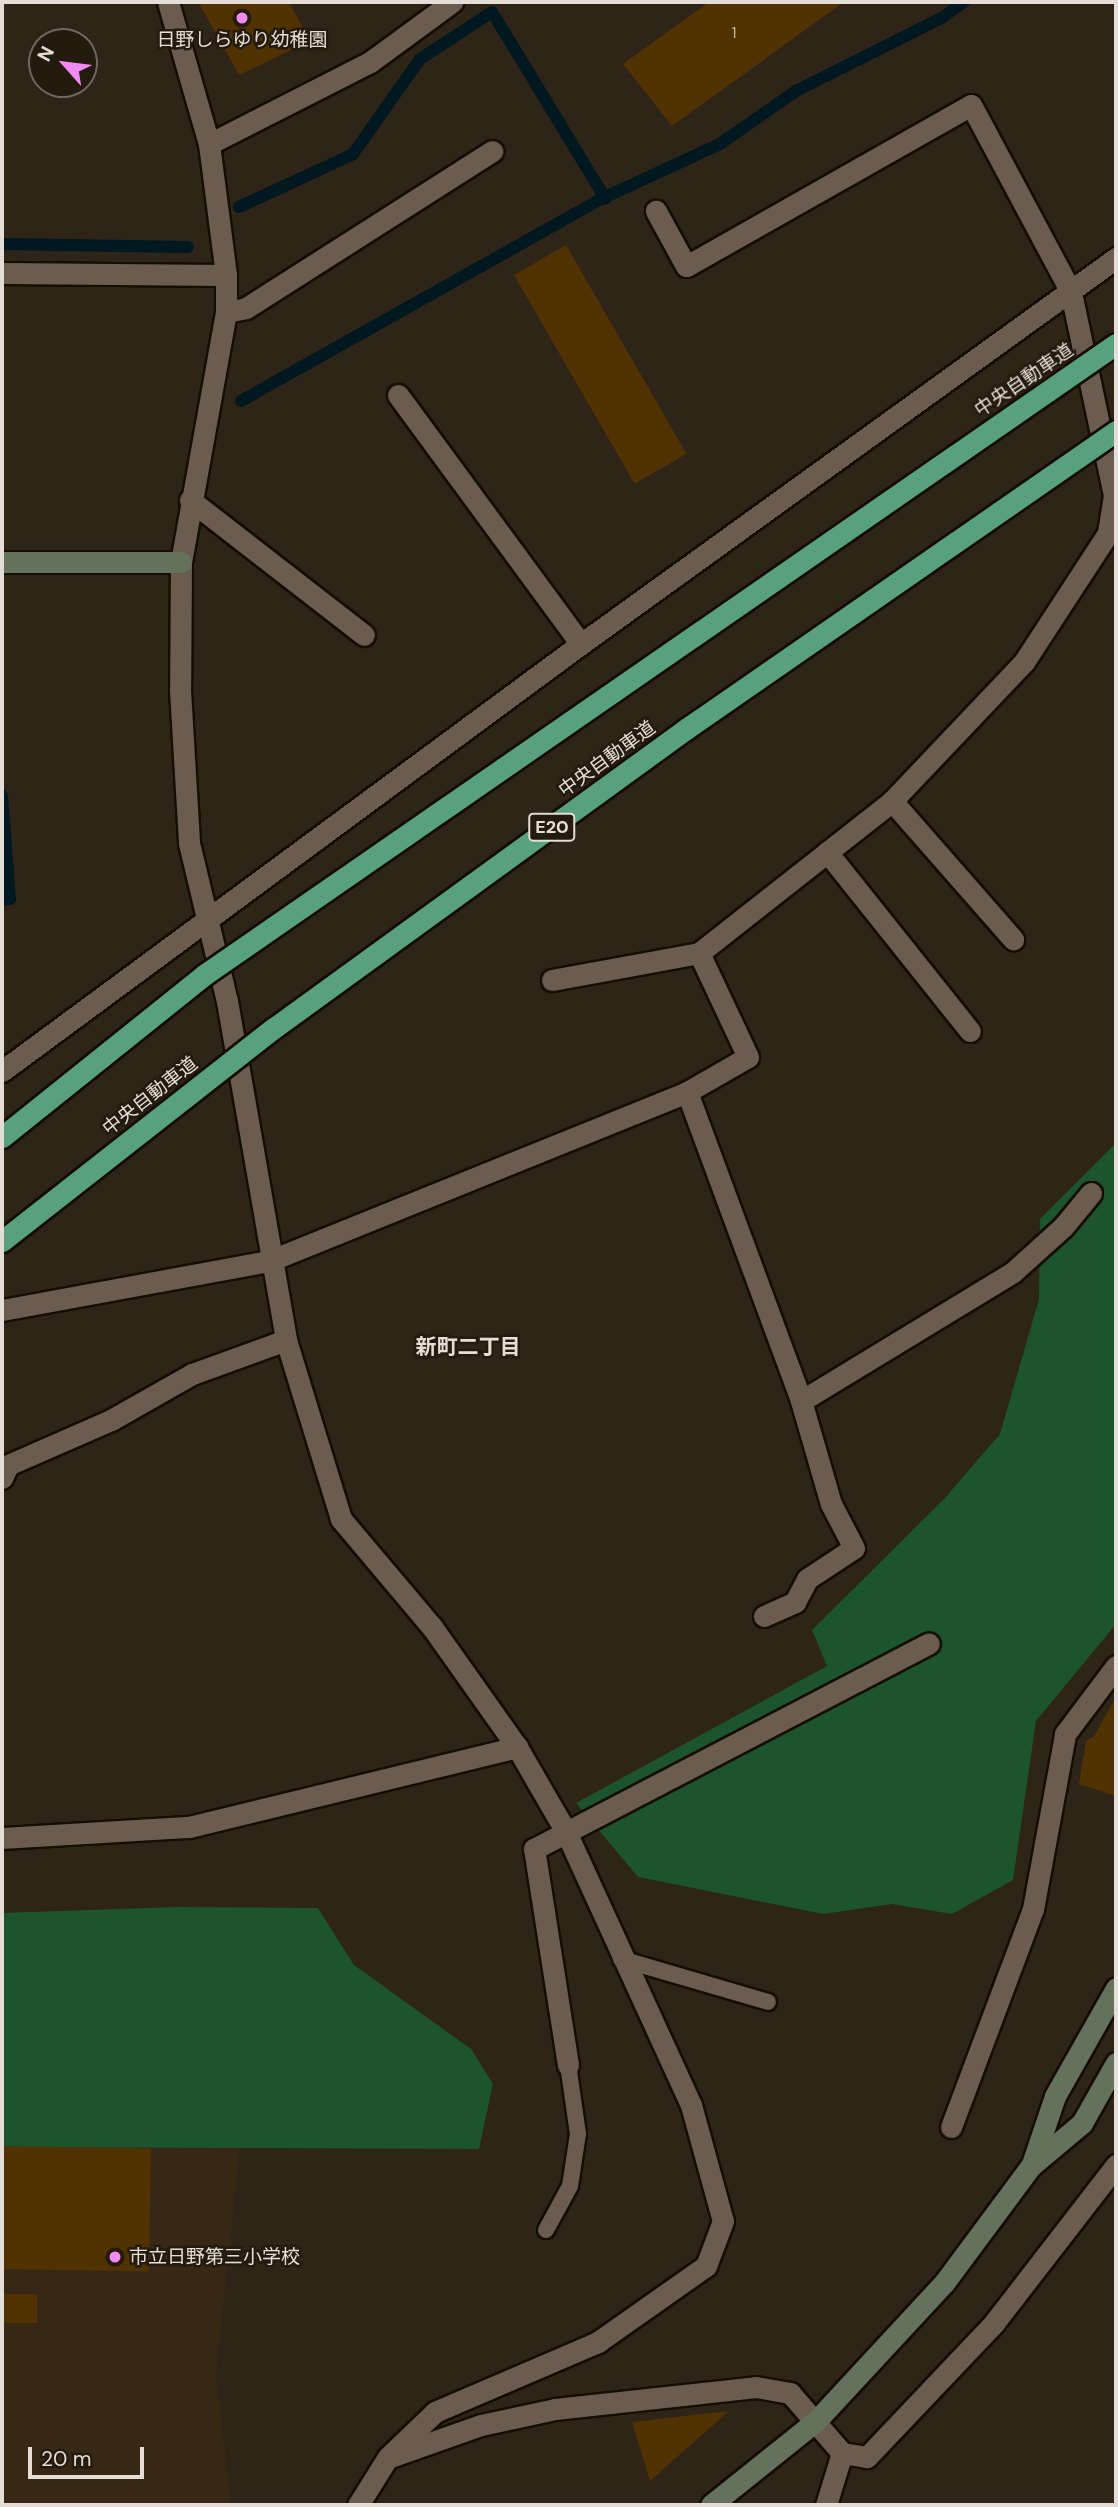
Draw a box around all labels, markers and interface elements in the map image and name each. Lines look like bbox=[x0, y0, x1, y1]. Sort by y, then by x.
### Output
marker: 日野しらゆり幼稚園 bbox=[234, 10, 250, 26]
house number: 1 bbox=[732, 23, 736, 43]
north arrow bbox=[28, 28, 98, 98]
place label: 日野しらゆり幼稚園 bbox=[157, 29, 327, 51]
text: N bbox=[31, 42, 60, 66]
street label: 中央自動車道 bbox=[970, 339, 1078, 421]
street label: 中央自動車道 bbox=[554, 716, 660, 802]
road number: E20 bbox=[528, 812, 576, 842]
street label: 中央自動車道 bbox=[98, 1052, 202, 1140]
district label: 新町二丁目 bbox=[416, 1334, 520, 1360]
place label: 市立日野第三小学校 bbox=[129, 2246, 300, 2268]
marker: 市立日野第三小学校 bbox=[107, 2249, 123, 2265]
scale bar bbox=[32, 2434, 147, 2478]
text: 20 m bbox=[41, 2445, 92, 2473]

